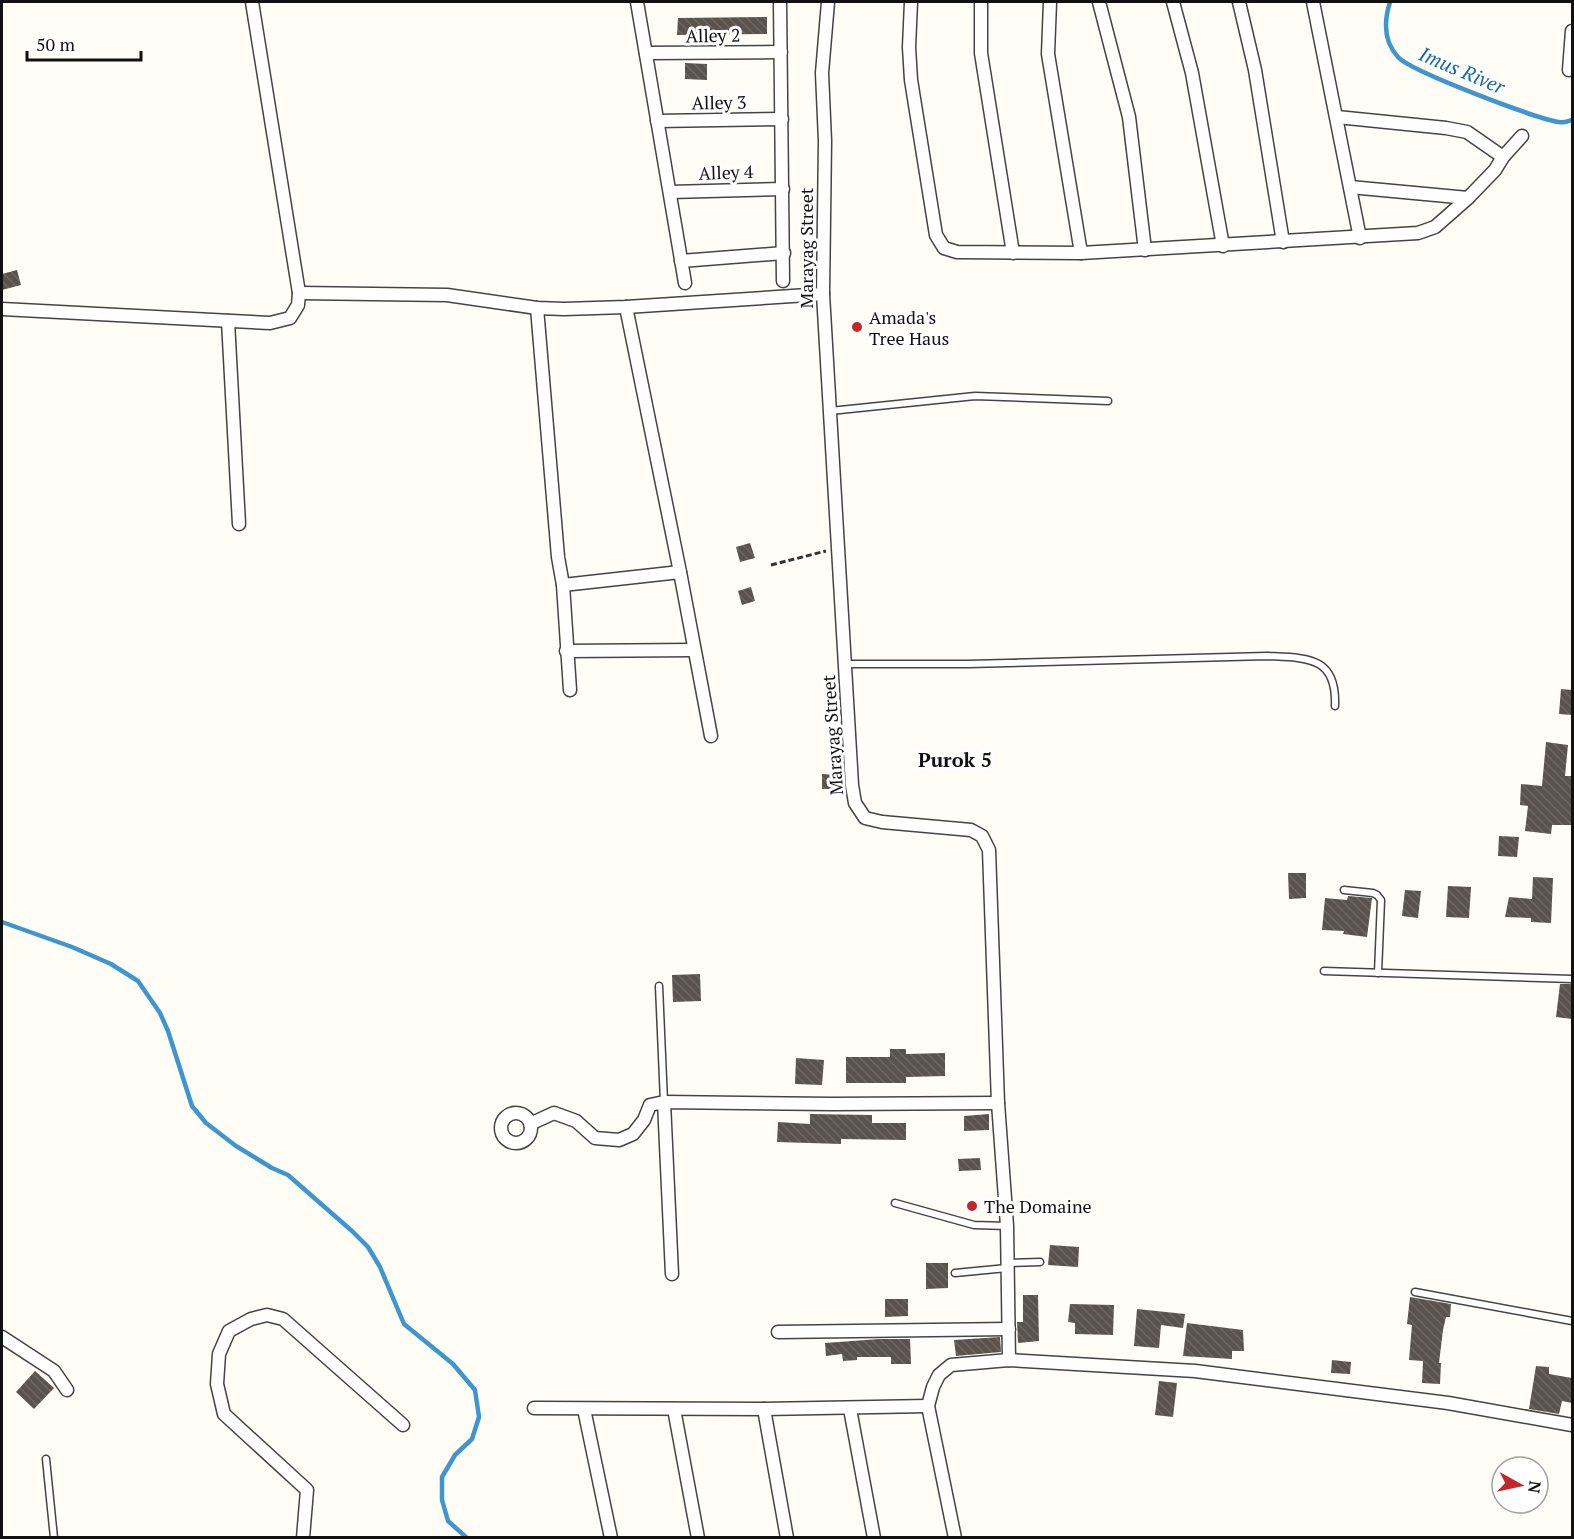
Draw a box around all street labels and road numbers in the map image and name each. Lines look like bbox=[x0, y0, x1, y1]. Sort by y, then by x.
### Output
street label: Alley 2 bbox=[685, 23, 741, 47]
street label: Alley 3 bbox=[691, 90, 747, 114]
street label: Alley 4 bbox=[698, 159, 754, 185]
street label: Marayag Street bbox=[794, 187, 818, 308]
street label: Marayag Street bbox=[816, 674, 848, 796]

